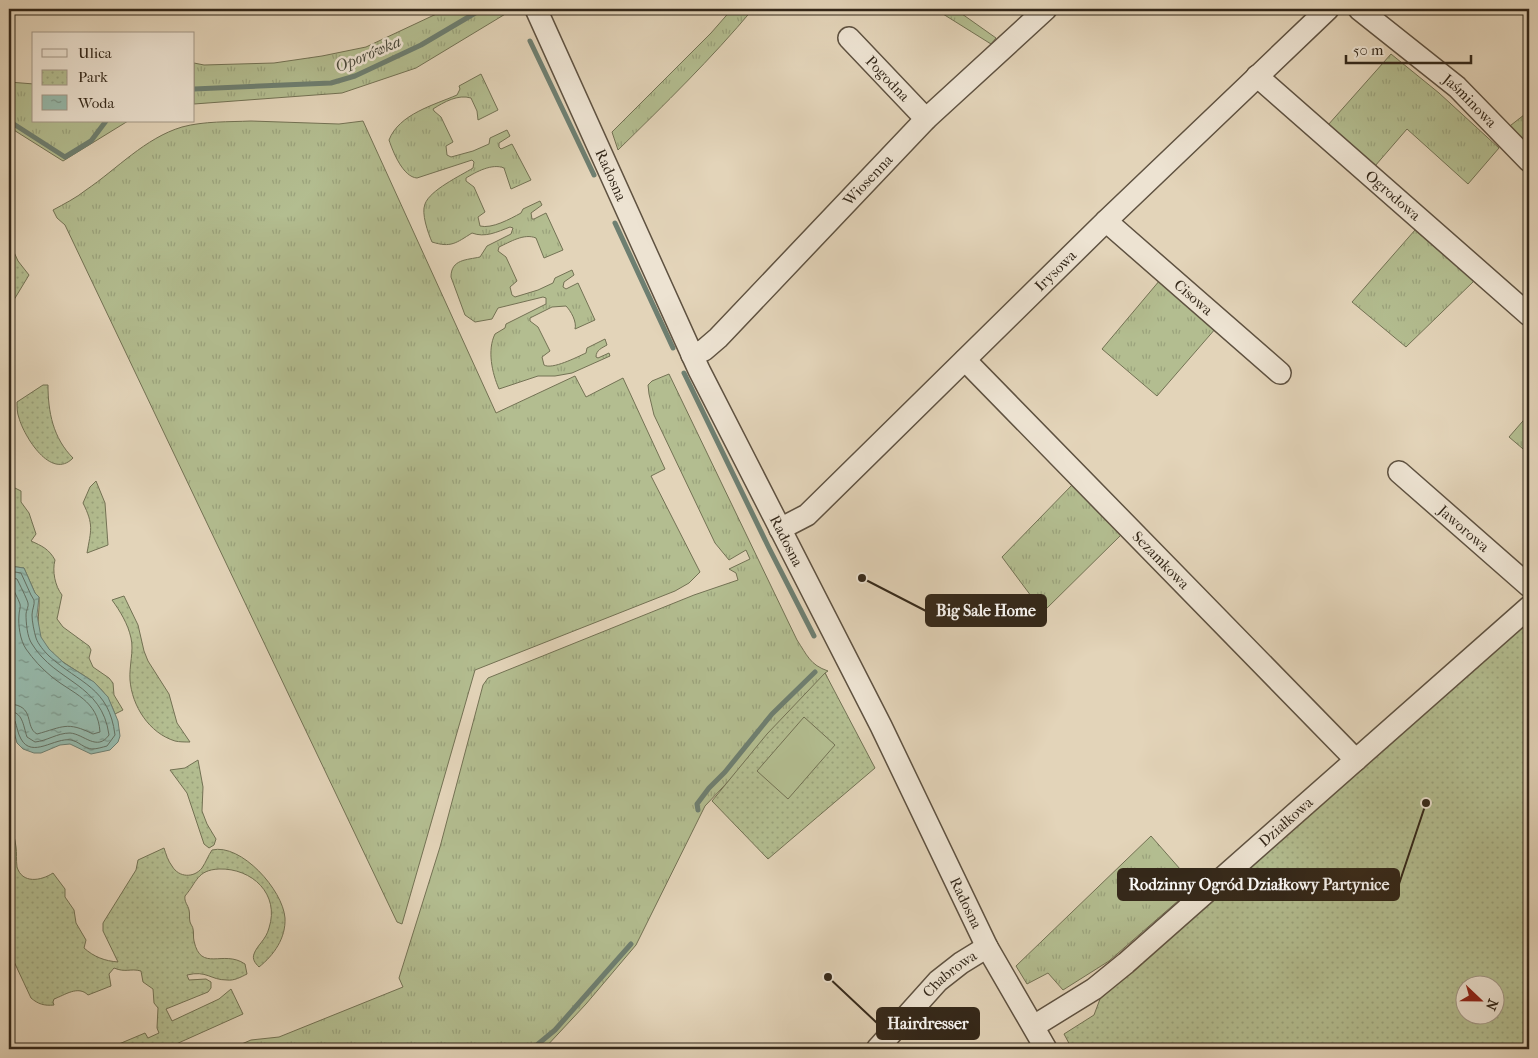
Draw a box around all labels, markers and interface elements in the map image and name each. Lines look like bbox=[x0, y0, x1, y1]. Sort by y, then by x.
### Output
legend bbox=[32, 32, 195, 122]
water label: Oporówka bbox=[332, 32, 404, 76]
scale bar bbox=[1346, 32, 1470, 64]
text: 50 m bbox=[1353, 41, 1384, 59]
text: Ulica bbox=[78, 44, 113, 62]
street label: Pogodna bbox=[862, 52, 914, 106]
text: Park bbox=[78, 68, 108, 86]
street label: Jaśminowa bbox=[1438, 70, 1501, 132]
text: Woda bbox=[77, 94, 115, 112]
street label: Radosna bbox=[591, 146, 631, 205]
street label: Wiosenna bbox=[839, 150, 897, 210]
street label: Ogrodowa bbox=[1362, 166, 1425, 225]
street label: Irysowa bbox=[1031, 246, 1081, 295]
street label: Cisowa bbox=[1170, 276, 1217, 320]
street label: Jaworowa bbox=[1434, 501, 1494, 557]
street label: Radosna bbox=[766, 512, 807, 570]
street label: Sezamkowa bbox=[1128, 527, 1194, 594]
callout: Big Sale Home bbox=[926, 595, 1046, 626]
text: Big Sale Home bbox=[936, 601, 1036, 621]
street label: Działkowa bbox=[1255, 792, 1317, 851]
callout: Rodzinny Ogród Działkowy Partynice bbox=[1118, 869, 1399, 900]
street label: Radosna bbox=[946, 874, 986, 932]
text: Rodzinny Ogród Działkowy Partynice bbox=[1129, 875, 1389, 895]
street label: Chabrowa bbox=[919, 946, 981, 1001]
north arrow bbox=[1456, 976, 1506, 1026]
text: N bbox=[1482, 997, 1501, 1013]
callout: Hairdresser bbox=[877, 1008, 979, 1039]
text: Hairdresser bbox=[887, 1014, 970, 1033]

